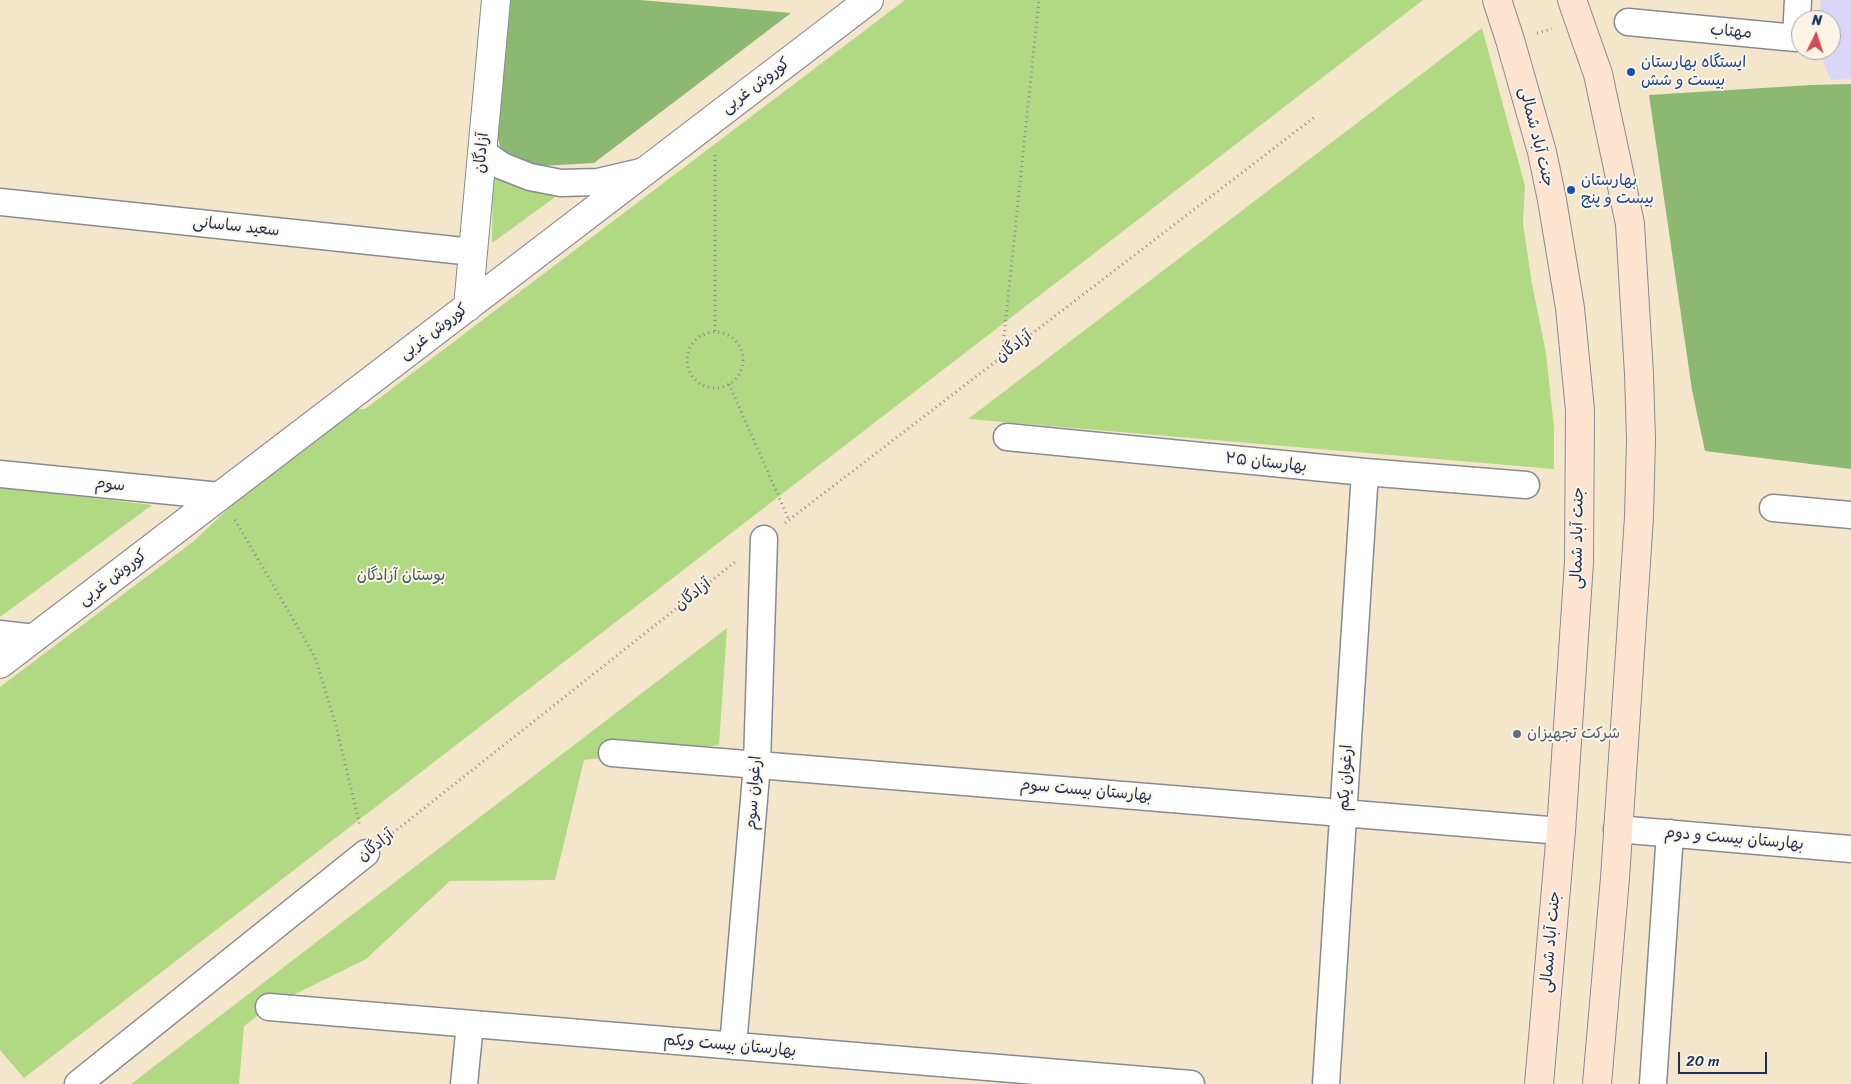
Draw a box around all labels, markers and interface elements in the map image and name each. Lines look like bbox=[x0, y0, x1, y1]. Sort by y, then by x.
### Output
text: N bbox=[1811, 8, 1823, 33]
north arrow bbox=[1791, 10, 1841, 60]
street label: مهتاب bbox=[1709, 21, 1753, 43]
place label: ایستگاه بهارستان بیست و شش bbox=[1641, 53, 1746, 91]
street label: کوروش غربی bbox=[718, 54, 794, 118]
marker: ایستگاه بهارستان بیست و شش bbox=[1625, 66, 1637, 78]
street label: جنت آباد شمالی bbox=[1514, 85, 1558, 189]
street label: آزادگان bbox=[471, 132, 493, 174]
place label: بهارستان بیست و پنج bbox=[1581, 171, 1654, 209]
marker: بهارستان بیست و پنج bbox=[1565, 184, 1577, 196]
street label: سعید ساسانی bbox=[192, 213, 280, 241]
street label: کوروش غربی bbox=[396, 300, 472, 364]
street label: آزادگان bbox=[992, 327, 1036, 367]
street label: بهارستان ۲۵ bbox=[1224, 449, 1308, 477]
street label: سوم bbox=[94, 474, 126, 496]
street label: جنت آباد شمالی bbox=[1568, 487, 1588, 589]
street label: کوروش غربی bbox=[75, 546, 151, 610]
park label: بوستان آزادگان bbox=[357, 566, 445, 586]
street label: آزادگان bbox=[671, 575, 715, 615]
place label: شرکت تجهیزان bbox=[1527, 724, 1620, 744]
marker: شرکت تجهیزان bbox=[1511, 728, 1523, 740]
street label: ارغوان یکم bbox=[1335, 744, 1357, 812]
street label: ارغوان سوم bbox=[742, 755, 766, 831]
street label: بهارستان بیست سوم bbox=[1019, 776, 1153, 806]
street label: بهارستان بیست و دوم bbox=[1664, 823, 1804, 855]
street label: آزادگان bbox=[354, 826, 398, 866]
street label: جنت آباد شمالی bbox=[1537, 890, 1565, 994]
street label: بهارستان بیست ویکم bbox=[663, 1031, 797, 1061]
scale bar bbox=[1681, 1042, 1770, 1074]
text: 20 m bbox=[1686, 1048, 1720, 1074]

